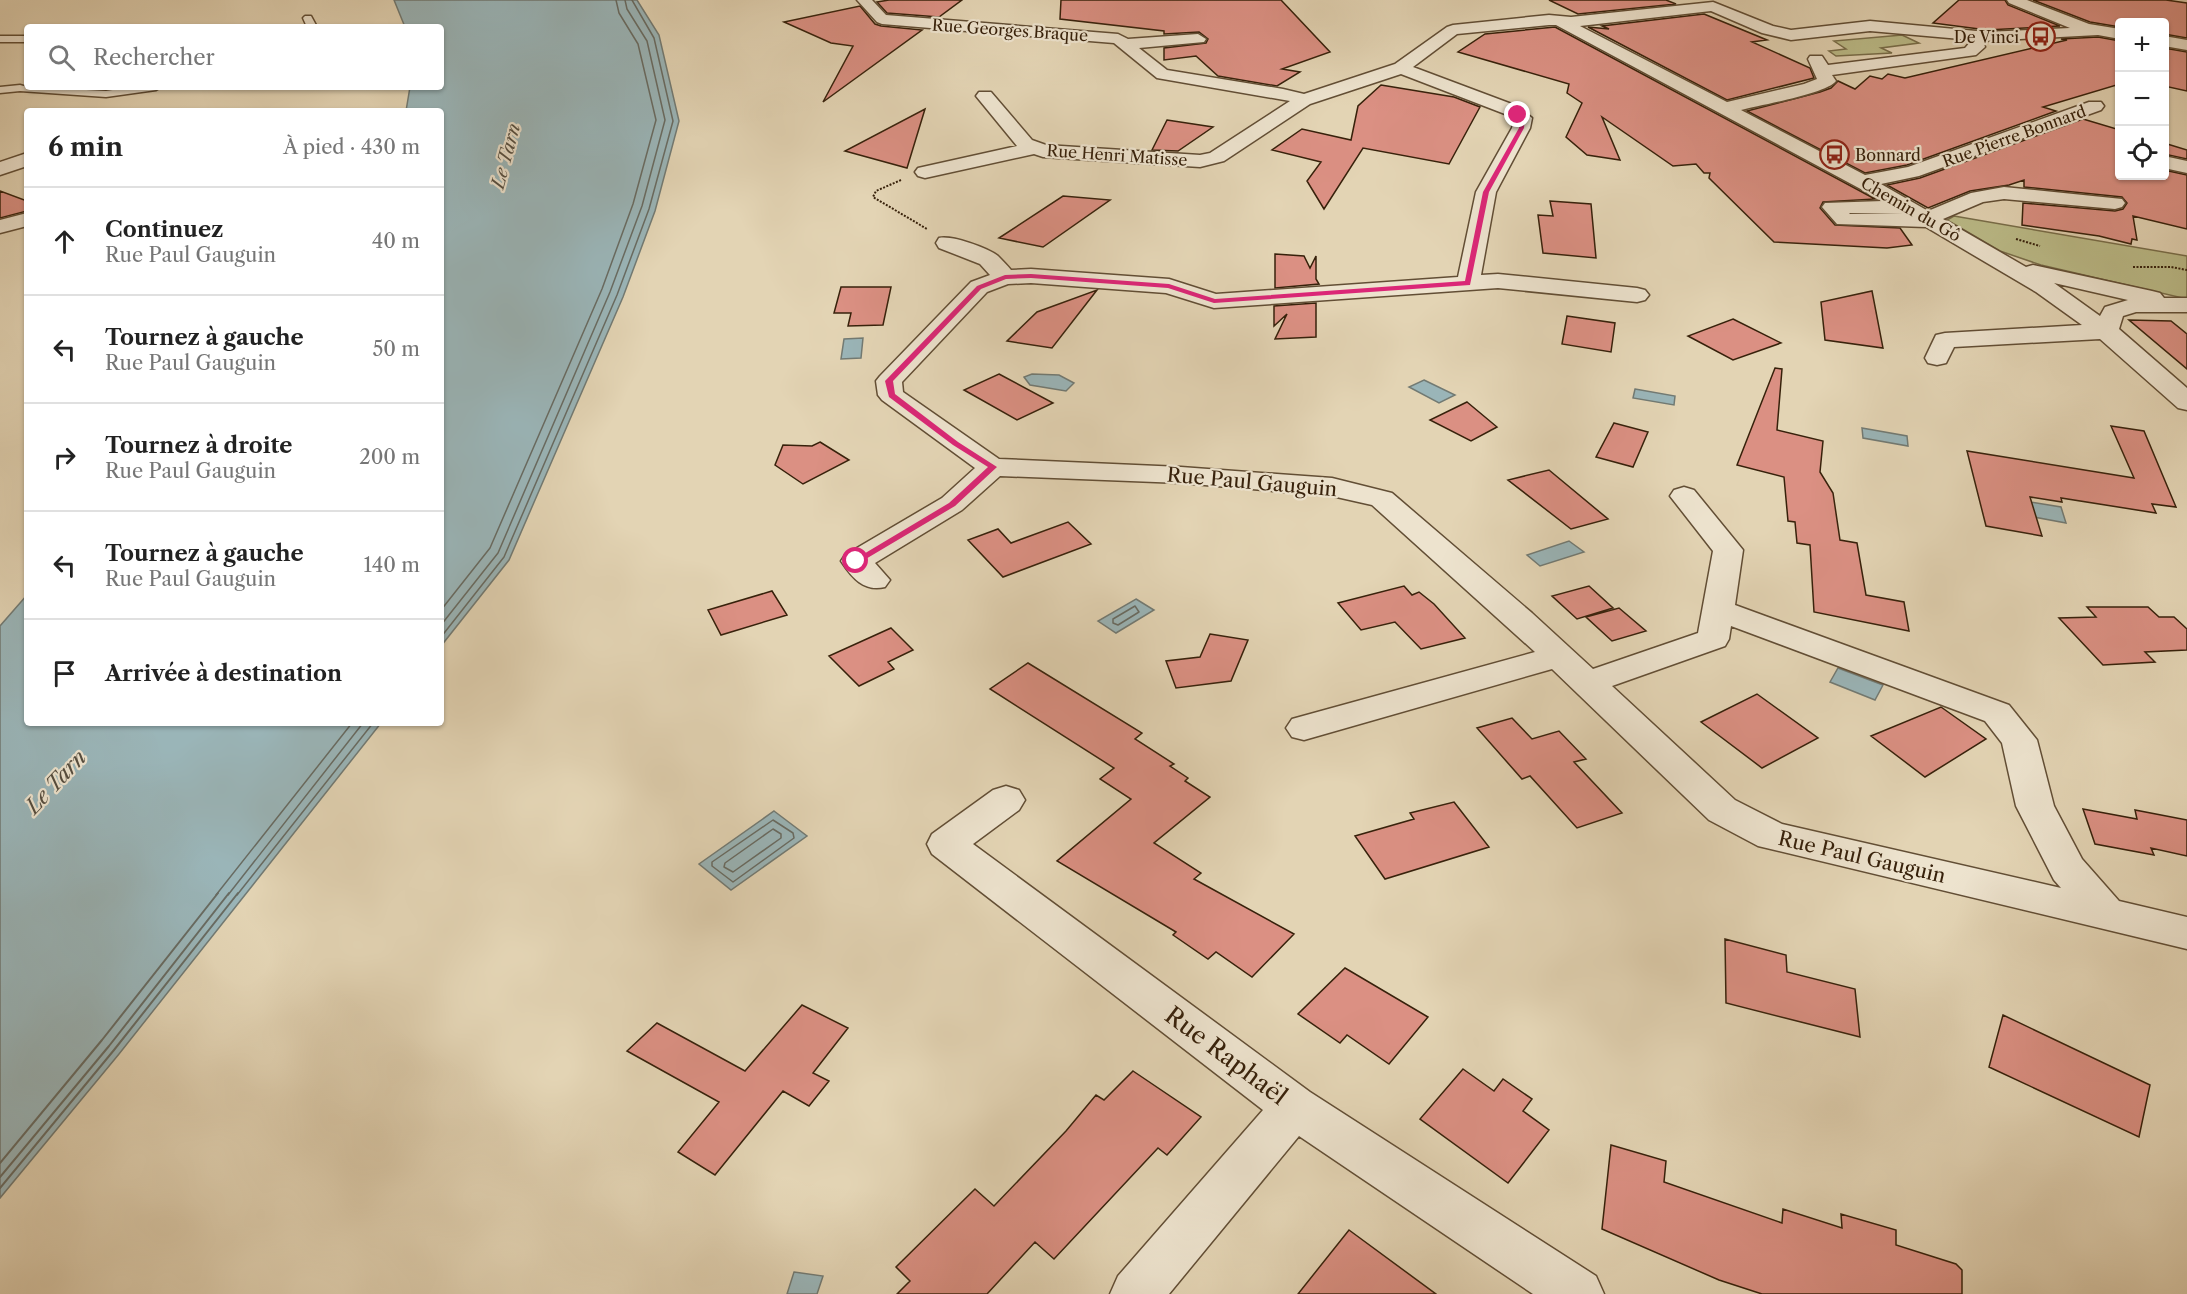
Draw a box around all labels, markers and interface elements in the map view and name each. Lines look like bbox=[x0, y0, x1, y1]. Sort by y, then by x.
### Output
street label: Rue Georges Braque bbox=[931, 15, 1089, 45]
map controls bbox=[2115, 18, 2169, 180]
button: + bbox=[2115, 18, 2169, 72]
bus stop icon: De Vinci bbox=[2024, 21, 2056, 53]
search box bbox=[24, 24, 444, 90]
place label: De Vinci bbox=[1954, 27, 2019, 47]
icon: search bbox=[45, 41, 78, 74]
text: Rechercher bbox=[93, 44, 215, 71]
button: − bbox=[2115, 72, 2169, 126]
route end bbox=[1504, 101, 1530, 127]
street label: Rue Pierre Bonnard bbox=[1939, 101, 2089, 171]
water label: Le Tarn bbox=[486, 121, 525, 193]
button: locate bbox=[2115, 126, 2169, 180]
text: 6 min bbox=[48, 131, 123, 163]
text: À pied · 430 m bbox=[283, 135, 420, 159]
bus stop icon: Bonnard bbox=[1818, 139, 1850, 171]
street label: Rue Henri Matisse bbox=[1046, 140, 1188, 170]
place label: Bonnard bbox=[1855, 145, 1921, 165]
street label: Chemin du Gô bbox=[1858, 172, 1965, 246]
text: Continuez bbox=[105, 216, 224, 243]
icon: ahead bbox=[48, 225, 81, 258]
text: 40 m bbox=[372, 229, 420, 253]
text: Rue Paul Gauguin bbox=[105, 243, 276, 267]
text: Tournez à gauche bbox=[105, 324, 304, 351]
icon: left bbox=[48, 333, 81, 366]
text: 50 m bbox=[373, 337, 420, 361]
text: Rue Paul Gauguin bbox=[105, 351, 276, 375]
text: Tournez à droite bbox=[105, 432, 292, 459]
icon: right bbox=[48, 441, 81, 474]
text: 200 m bbox=[359, 445, 420, 469]
text: Rue Paul Gauguin bbox=[105, 459, 276, 483]
street label: Rue Paul Gauguin bbox=[1166, 463, 1339, 501]
text: Tournez à gauche bbox=[105, 540, 304, 567]
route start bbox=[842, 547, 868, 573]
icon: left bbox=[48, 549, 81, 582]
text: 140 m bbox=[363, 553, 420, 577]
text: Rue Paul Gauguin bbox=[105, 567, 276, 591]
icon: arrive bbox=[48, 657, 81, 690]
text: Arrivée à destination bbox=[105, 660, 342, 687]
water label: Le Tarn bbox=[19, 745, 91, 820]
street label: Rue Paul Gauguin bbox=[1776, 826, 1948, 888]
street label: Rue Raphaël bbox=[1160, 1000, 1293, 1111]

